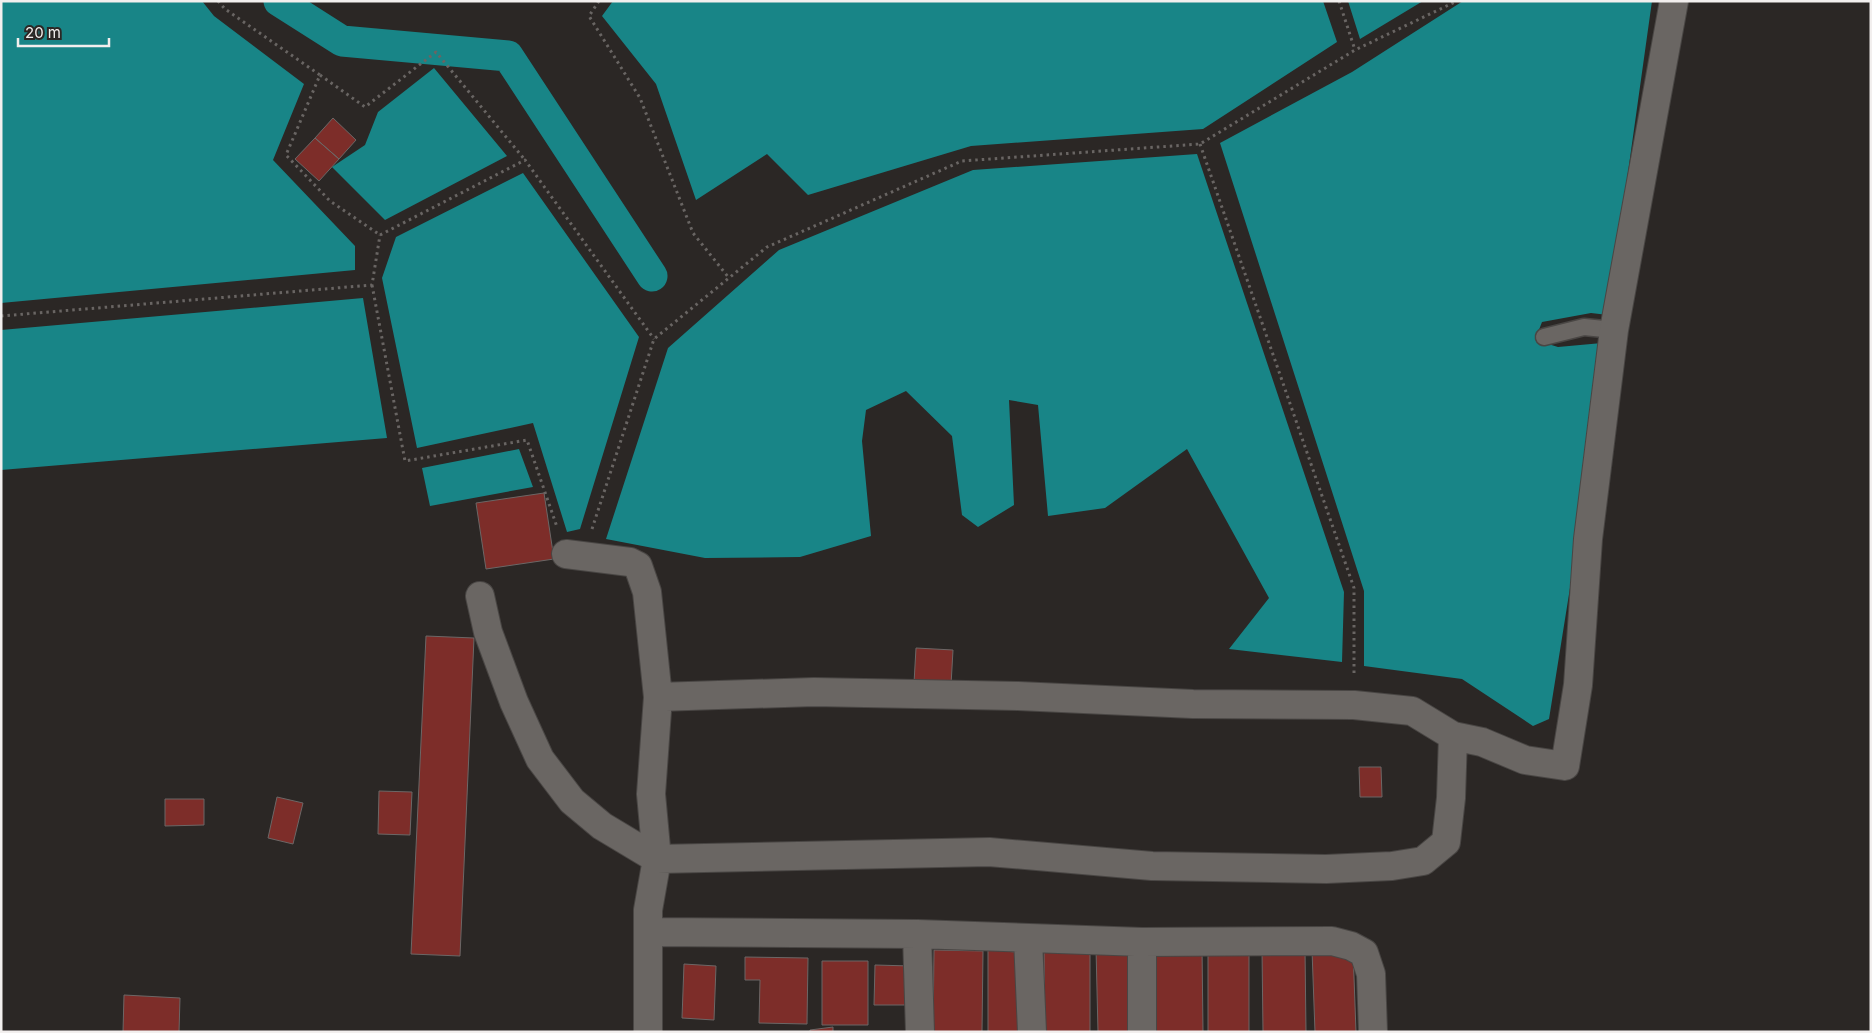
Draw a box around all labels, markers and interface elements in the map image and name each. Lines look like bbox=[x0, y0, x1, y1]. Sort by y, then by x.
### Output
scale bar bbox=[18, 15, 109, 47]
text: 20 m bbox=[25, 23, 61, 42]

